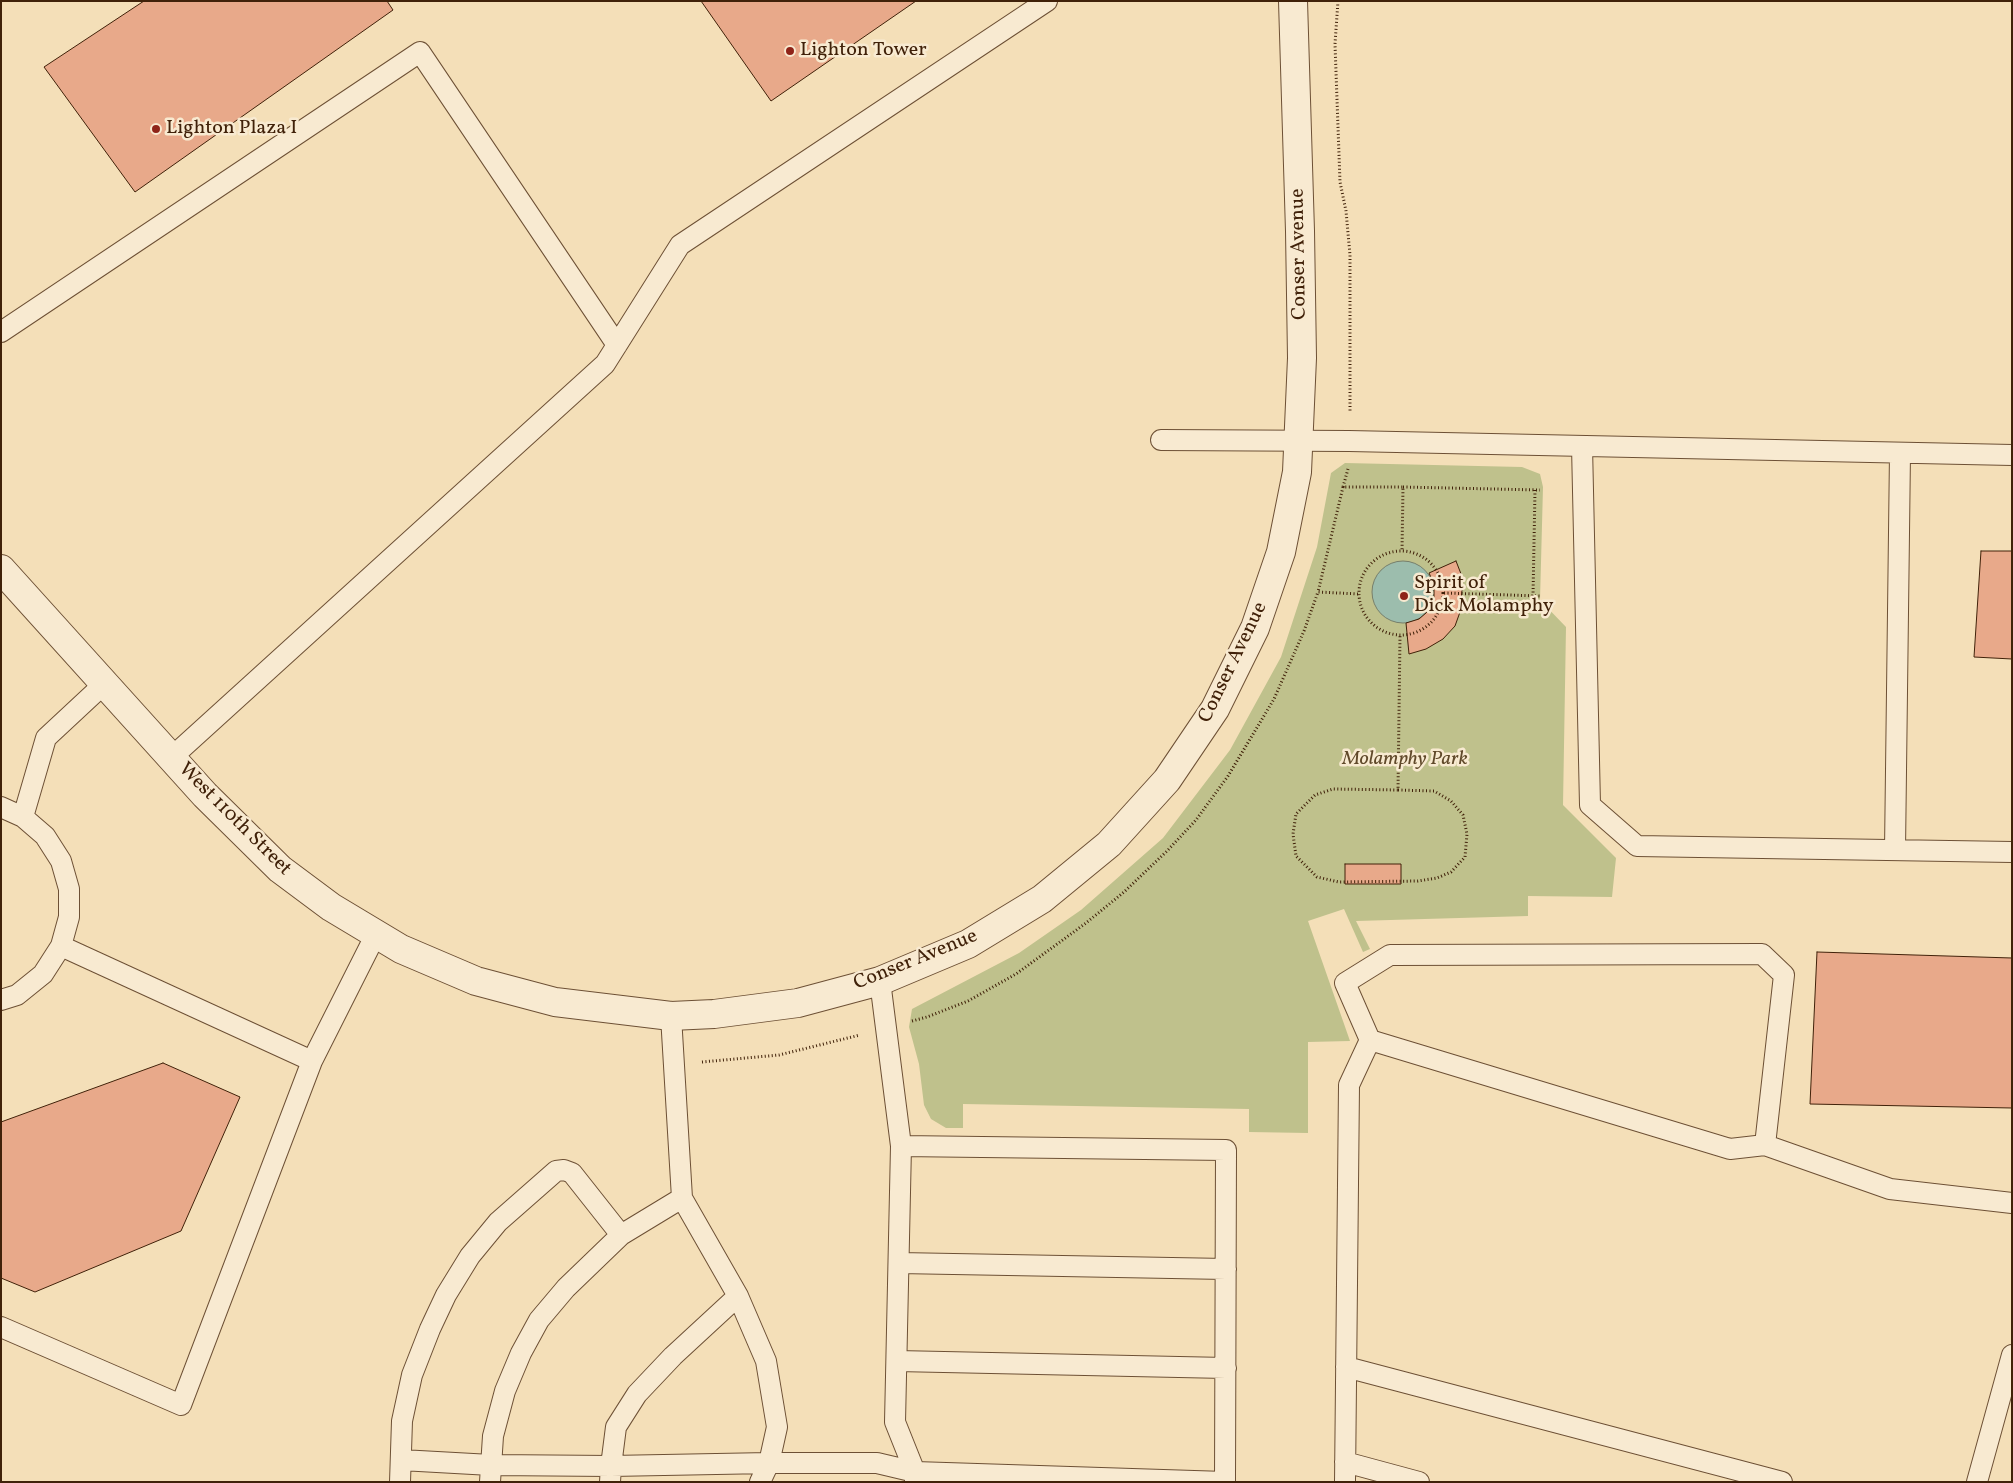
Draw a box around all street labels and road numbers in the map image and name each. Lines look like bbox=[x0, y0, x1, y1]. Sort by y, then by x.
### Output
street label: Conser Avenue bbox=[1287, 188, 1313, 320]
street label: Conser Avenue bbox=[1194, 599, 1274, 727]
street label: West 110th Street bbox=[172, 758, 296, 882]
street label: Conser Avenue bbox=[851, 925, 981, 997]

